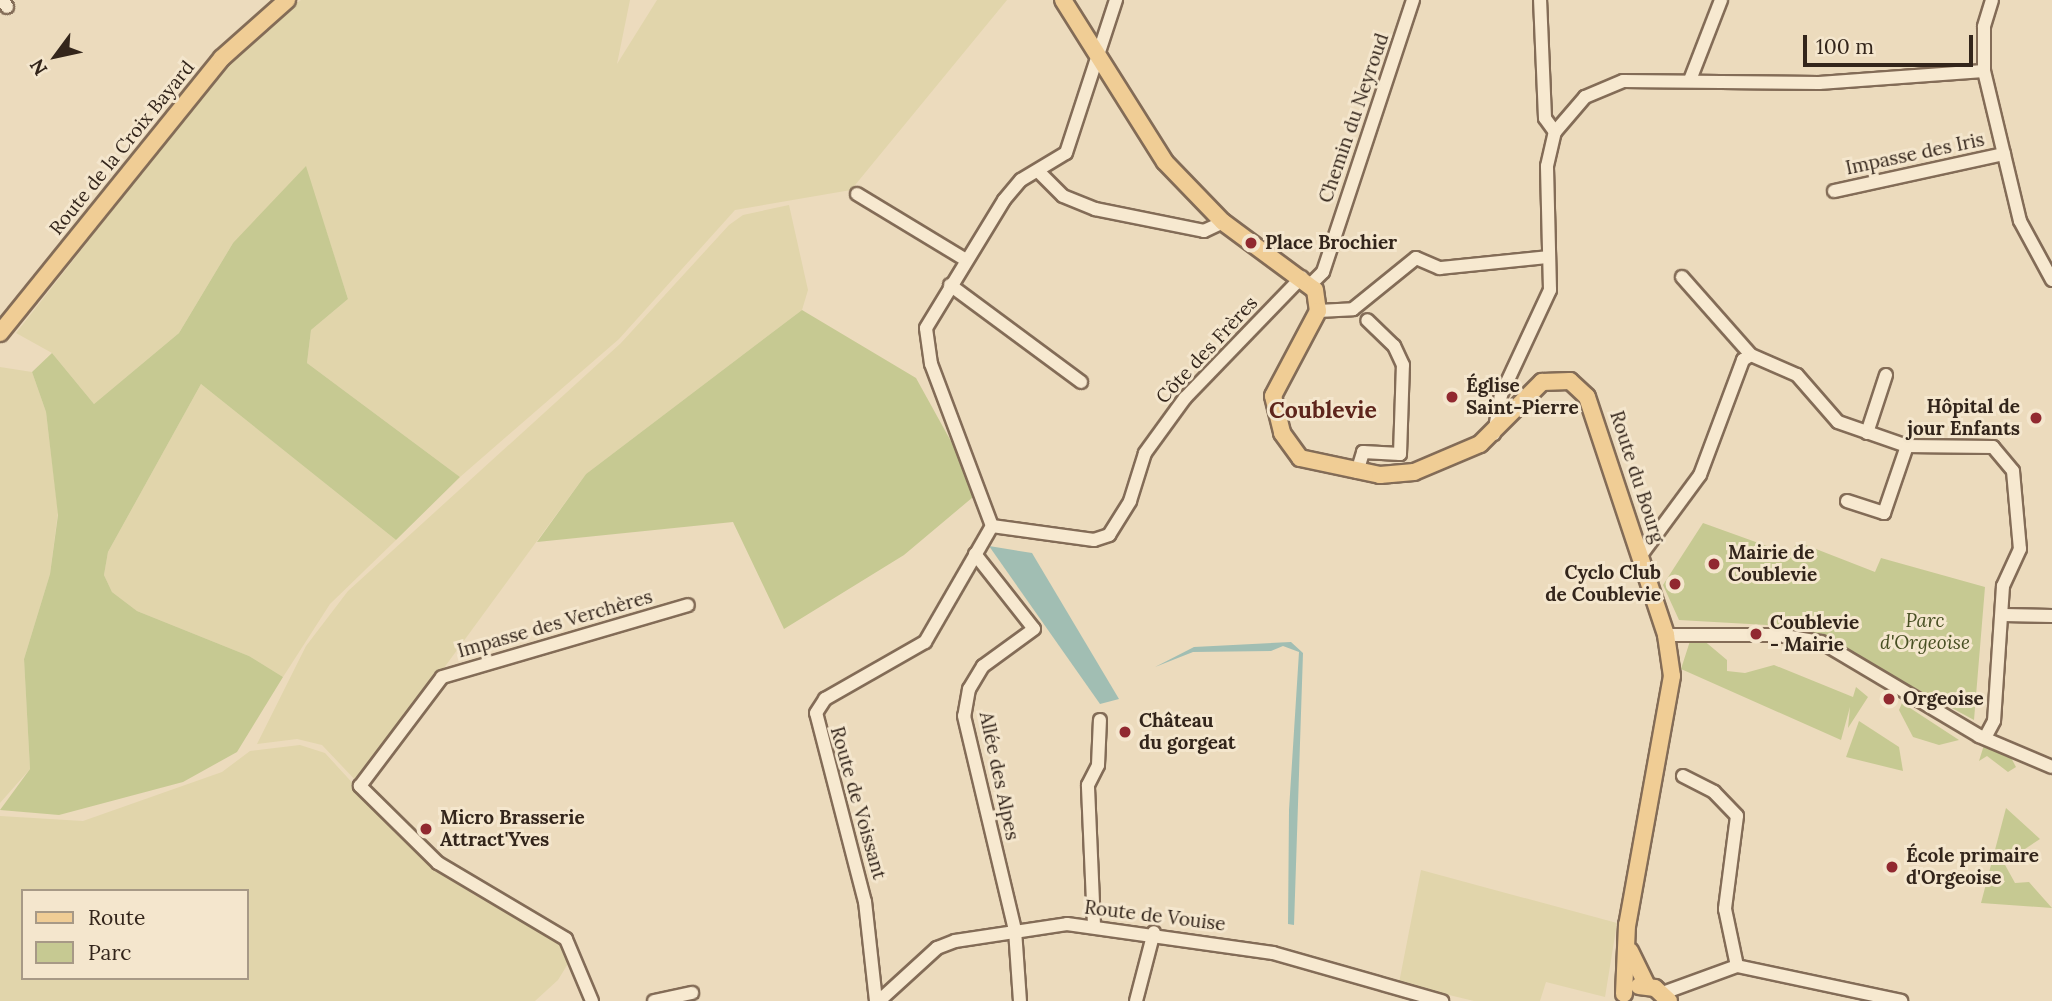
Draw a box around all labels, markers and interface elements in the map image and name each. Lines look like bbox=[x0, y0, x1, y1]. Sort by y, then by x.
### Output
north arrow bbox=[21, 21, 91, 91]
scale bar bbox=[1807, 21, 1977, 65]
street label: Chemin du Neyroud bbox=[1314, 30, 1394, 206]
text: 100 m bbox=[1816, 33, 1874, 60]
text: N bbox=[24, 55, 52, 80]
street label: Route de la Croix Bayard bbox=[45, 56, 199, 240]
street label: Impasse des Iris bbox=[1844, 128, 1986, 180]
place label: Place Brochier bbox=[1265, 232, 1397, 254]
marker: Place Brochier bbox=[1243, 235, 1259, 251]
street label: Côte des Frères bbox=[1152, 292, 1262, 408]
place label: Église Saint-Pierre bbox=[1466, 375, 1579, 419]
marker: Église Saint-Pierre bbox=[1444, 389, 1460, 405]
district label: Coublevie bbox=[1269, 396, 1377, 424]
place label: Hôpital de jour Enfants bbox=[1907, 396, 2020, 440]
street label: Route du Bourg bbox=[1605, 408, 1669, 546]
marker: Hôpital de jour Enfants bbox=[2026, 408, 2046, 428]
place label: Mairie de Coublevie bbox=[1728, 542, 1817, 586]
marker: Mairie de Coublevie bbox=[1706, 556, 1722, 572]
place label: Cyclo Club de Coublevie bbox=[1545, 562, 1661, 606]
marker: Cyclo Club de Coublevie bbox=[1667, 576, 1683, 592]
street label: Impasse des Verchères bbox=[455, 585, 655, 663]
park label: Parc d'Orgeoise bbox=[1880, 610, 1970, 654]
place label: Coublevie - Mairie bbox=[1770, 612, 1859, 656]
marker: Coublevie - Mairie bbox=[1748, 626, 1764, 642]
place label: Orgeoise bbox=[1903, 688, 1984, 710]
marker: Orgeoise bbox=[1881, 691, 1897, 707]
street label: Allée des Alpes bbox=[974, 710, 1024, 842]
place label: Château du gorgeat bbox=[1139, 710, 1236, 754]
street label: Route de Voissant bbox=[825, 724, 891, 882]
marker: Château du gorgeat bbox=[1117, 724, 1133, 740]
place label: Micro Brasserie Attract'Yves bbox=[440, 807, 585, 851]
marker: Micro Brasserie Attract'Yves bbox=[418, 821, 434, 837]
place label: École primaire d'Orgeoise bbox=[1906, 845, 2039, 889]
marker: École primaire d'Orgeoise bbox=[1884, 859, 1900, 875]
legend bbox=[21, 889, 248, 980]
street label: Route de Vouise bbox=[1083, 896, 1227, 936]
text: Route bbox=[88, 904, 145, 931]
text: Parc bbox=[88, 939, 132, 966]

